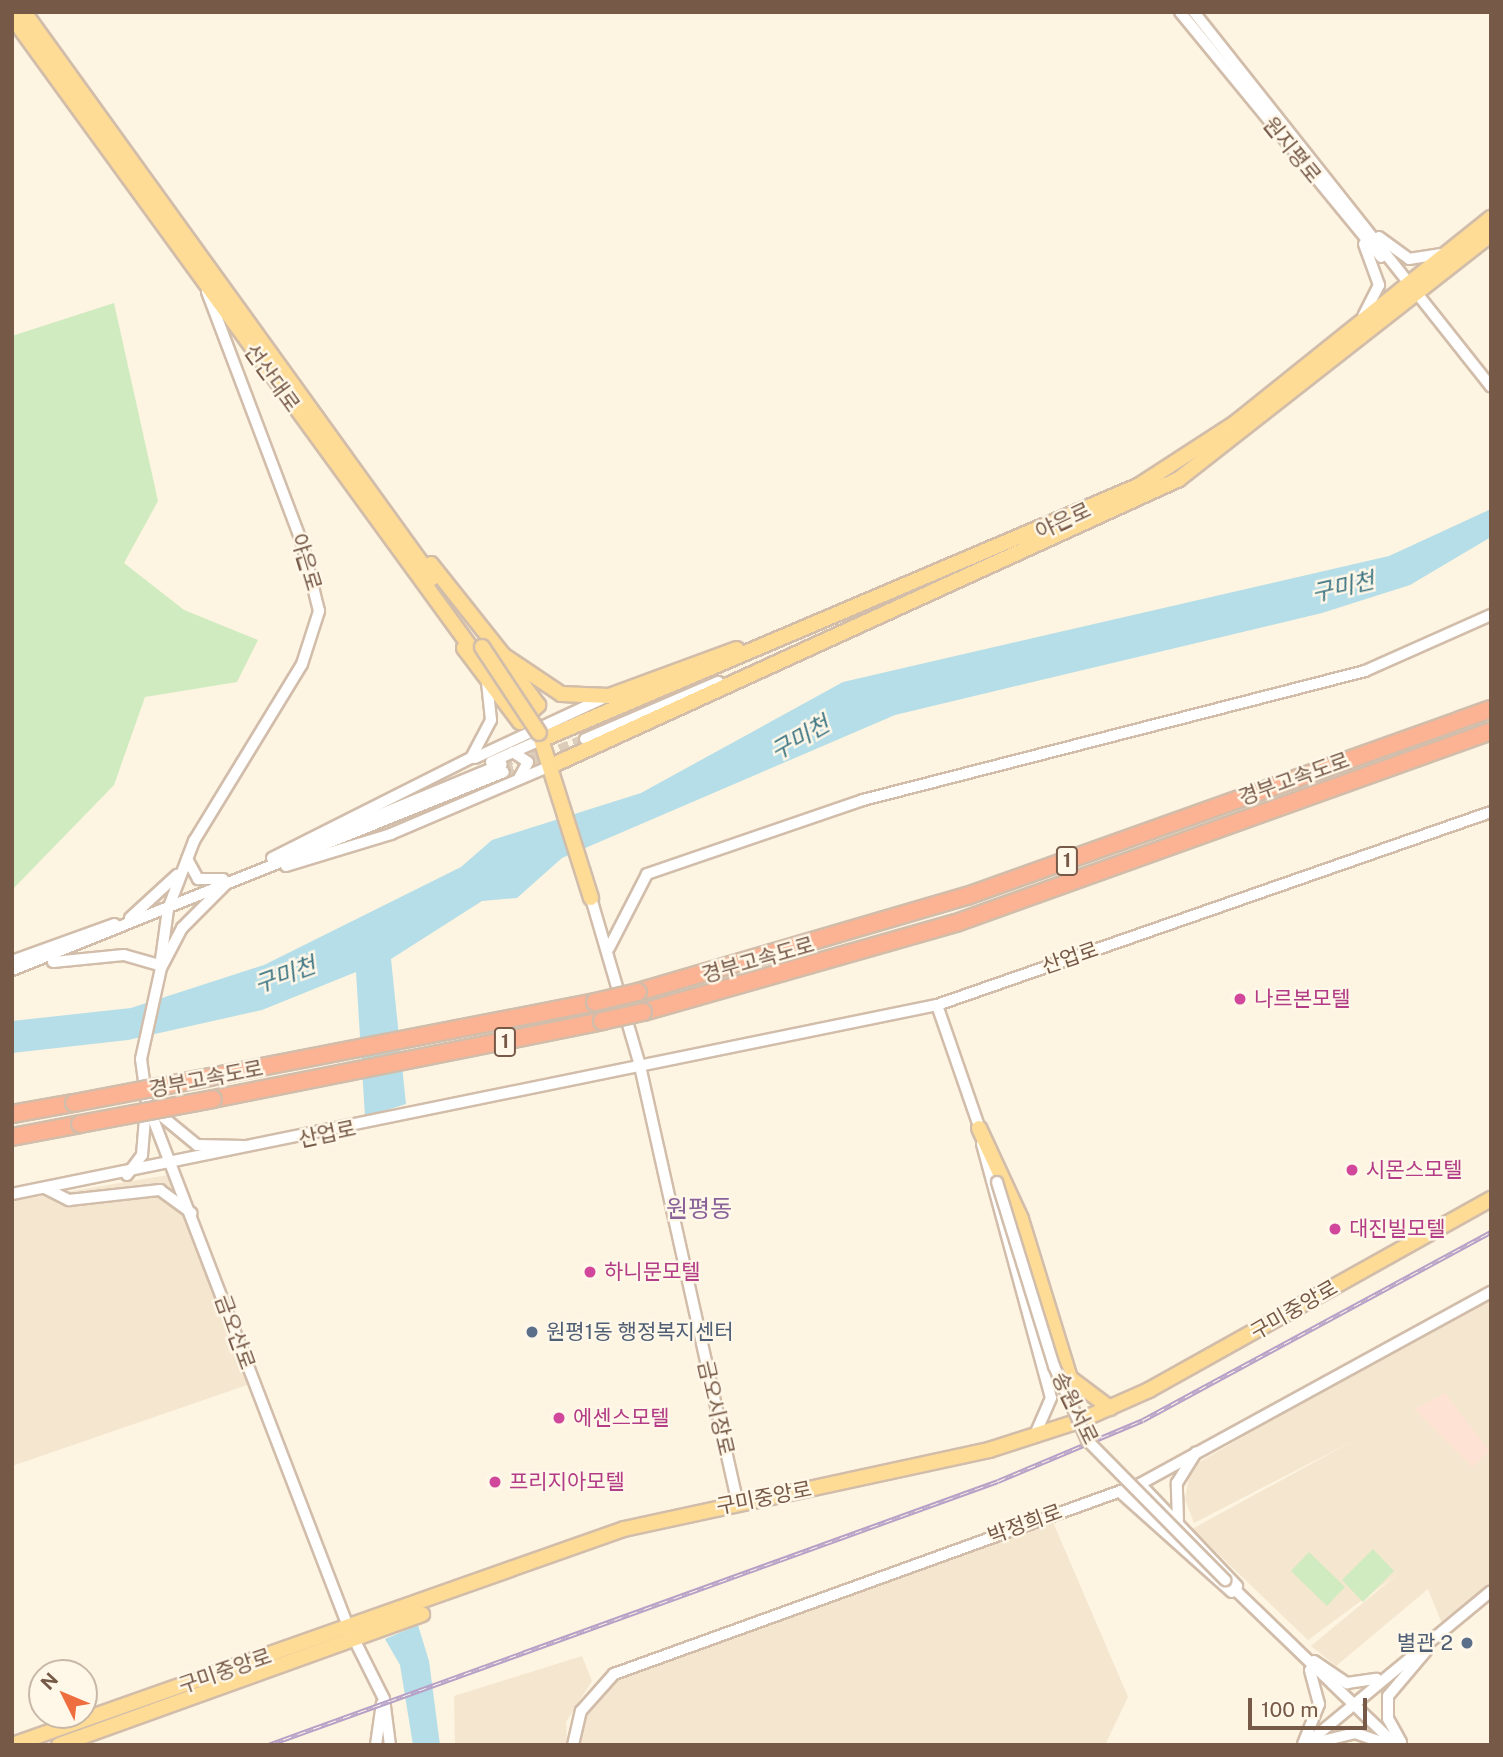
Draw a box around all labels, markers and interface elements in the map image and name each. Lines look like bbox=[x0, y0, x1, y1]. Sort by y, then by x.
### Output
street label: 원지평로 bbox=[1258, 112, 1326, 188]
street label: 선산대로 bbox=[239, 339, 305, 417]
street label: 야은로 bbox=[1031, 497, 1095, 545]
street label: 야은로 bbox=[285, 531, 327, 593]
water label: 구미천 bbox=[1309, 566, 1377, 608]
water label: 구미천 bbox=[766, 710, 834, 766]
street label: 경부고속도로 bbox=[1235, 747, 1353, 811]
road number: 1 bbox=[1055, 846, 1079, 876]
street label: 경부고속도로 bbox=[699, 932, 817, 988]
street label: 산업로 bbox=[1038, 937, 1102, 979]
water label: 구미천 bbox=[250, 951, 320, 999]
place label: 나르본모텔 bbox=[1254, 986, 1351, 1012]
marker: 나르본모텔 bbox=[1232, 991, 1248, 1007]
road number: 1 bbox=[493, 1026, 517, 1058]
street label: 경부고속도로 bbox=[147, 1056, 265, 1102]
street label: 산업로 bbox=[296, 1116, 358, 1152]
place label: 시몬스모텔 bbox=[1366, 1157, 1463, 1183]
marker: 시몬스모텔 bbox=[1344, 1162, 1360, 1178]
district label: 원평동 bbox=[666, 1195, 732, 1223]
place label: 대진빌모텔 bbox=[1349, 1216, 1446, 1242]
marker: 대진빌모텔 bbox=[1327, 1221, 1343, 1237]
place label: 하니문모텔 bbox=[604, 1259, 701, 1285]
marker: 하니문모텔 bbox=[582, 1264, 598, 1280]
street label: 구미중앙로 bbox=[1246, 1275, 1342, 1345]
street label: 금오산로 bbox=[210, 1291, 260, 1373]
place label: 원평1동 행정복지센터 bbox=[546, 1319, 734, 1345]
marker: 원평1동 행정복지센터 bbox=[524, 1324, 540, 1340]
street label: 금오시장로 bbox=[693, 1358, 739, 1458]
street label: 송원서로 bbox=[1047, 1368, 1103, 1448]
place label: 에센스모텔 bbox=[573, 1405, 670, 1431]
marker: 에센스모텔 bbox=[551, 1410, 567, 1426]
place label: 프리지아모텔 bbox=[509, 1469, 625, 1495]
marker: 프리지아모텔 bbox=[487, 1474, 503, 1490]
street label: 구미중앙로 bbox=[714, 1476, 814, 1520]
street label: 박정희로 bbox=[984, 1499, 1066, 1549]
place label: 별관 2 bbox=[1397, 1630, 1453, 1656]
marker: 별관 2 bbox=[1459, 1635, 1475, 1651]
street label: 구미중앙로 bbox=[175, 1643, 275, 1699]
north arrow bbox=[28, 1659, 98, 1729]
text: N bbox=[36, 1668, 62, 1694]
scale bar bbox=[1251, 1684, 1370, 1728]
text: 100 m bbox=[1261, 1697, 1318, 1722]

